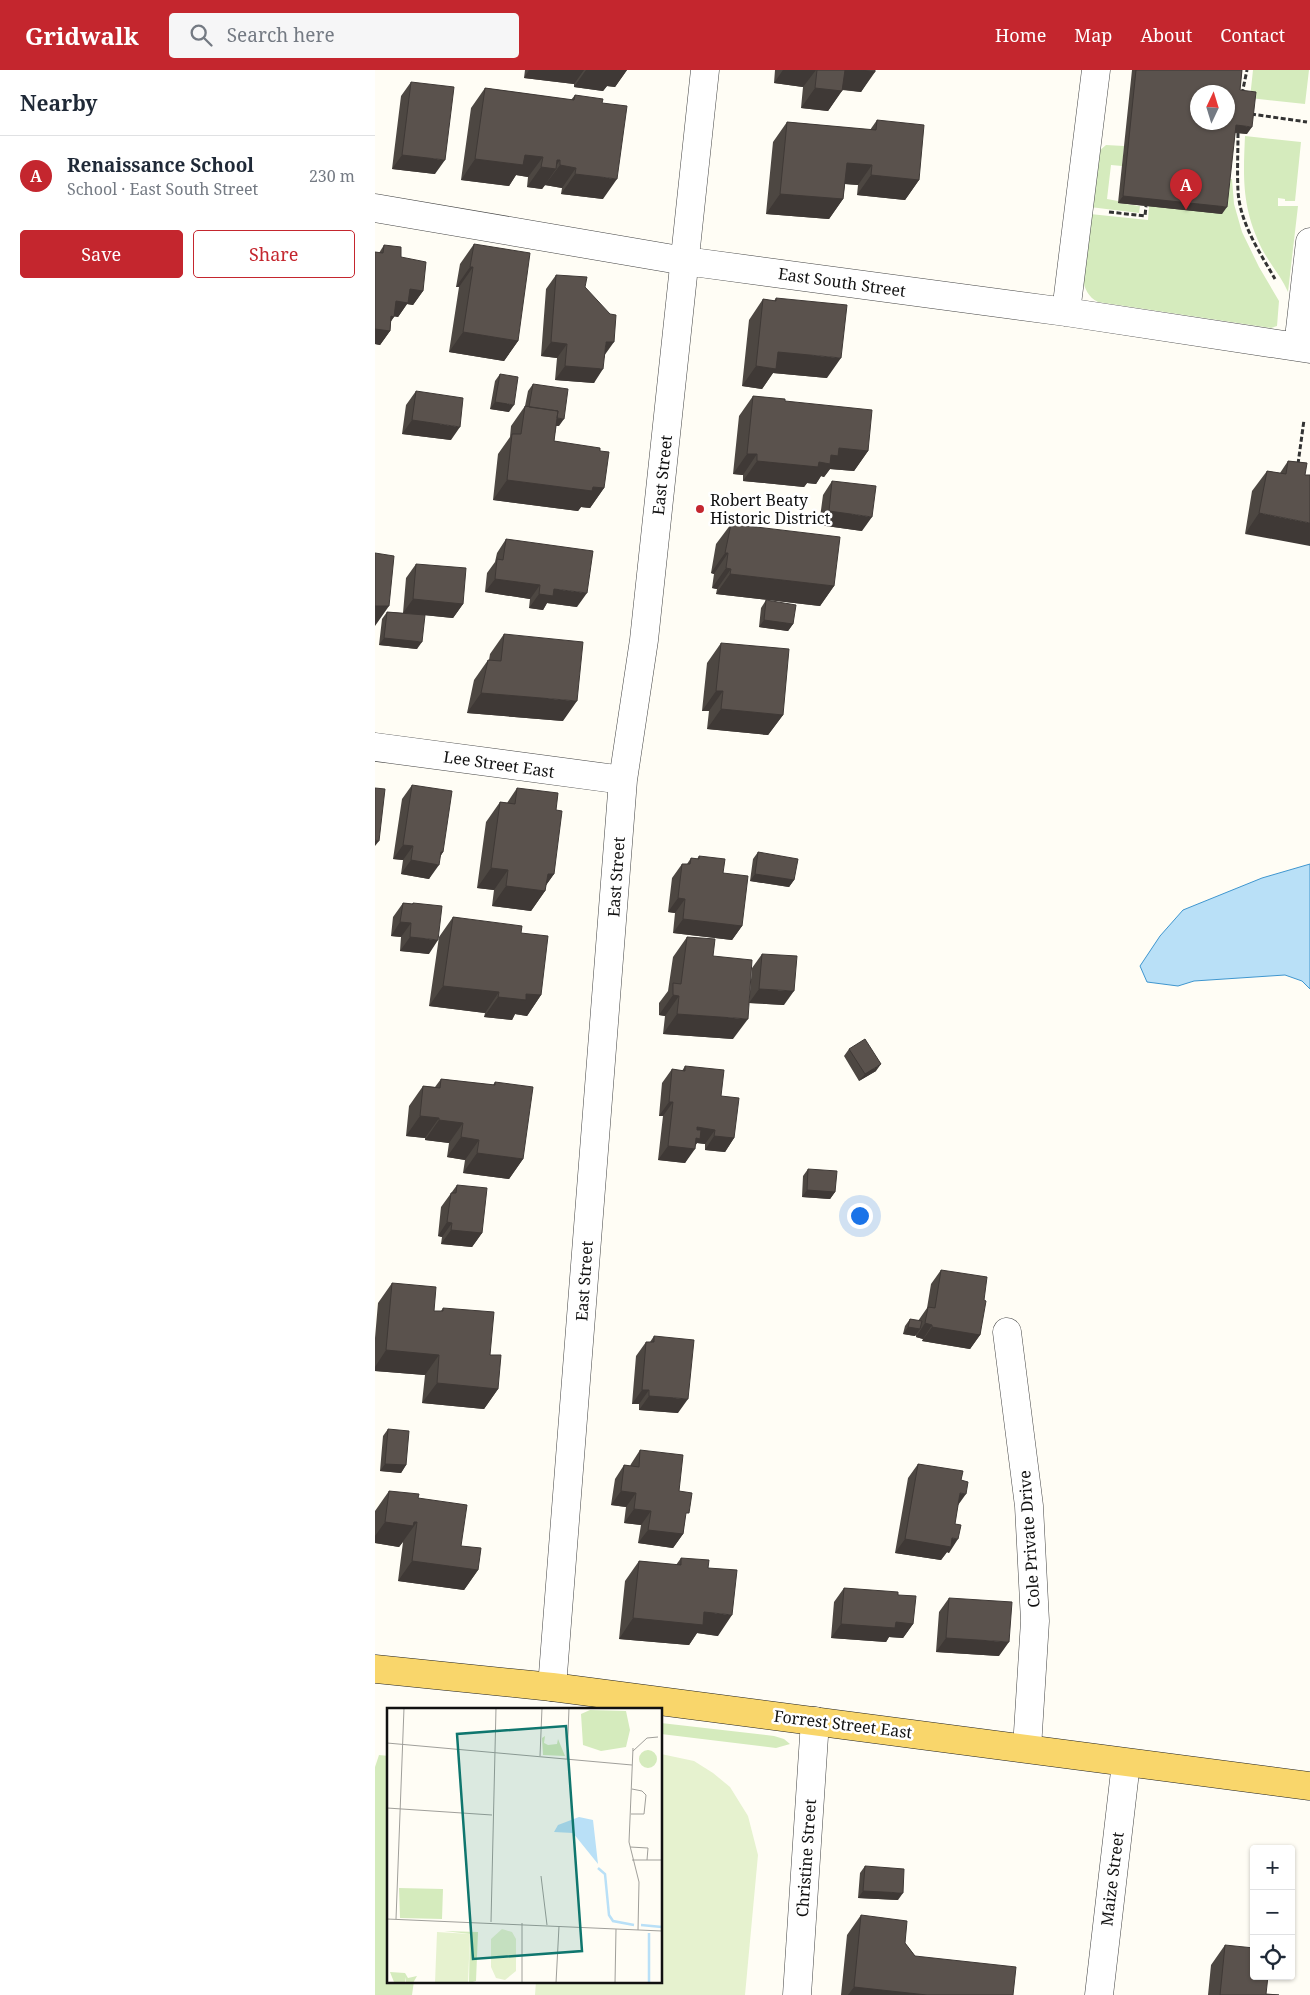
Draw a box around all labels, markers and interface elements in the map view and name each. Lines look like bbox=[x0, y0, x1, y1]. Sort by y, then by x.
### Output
search box bbox=[169, 13, 519, 58]
text: Gridwalk bbox=[25, 19, 139, 52]
icon: search bbox=[187, 21, 215, 49]
text: Search here bbox=[227, 22, 335, 48]
text: Home bbox=[995, 23, 1046, 47]
text: Map bbox=[1074, 23, 1112, 47]
text: About bbox=[1140, 23, 1192, 47]
text: Contact bbox=[1220, 23, 1285, 47]
north arrow bbox=[1190, 85, 1235, 130]
text: Nearby bbox=[20, 89, 98, 117]
text: Renaissance School bbox=[67, 152, 254, 178]
text: A bbox=[30, 165, 42, 187]
text: 230 m bbox=[309, 165, 355, 187]
pin: A bbox=[1170, 169, 1202, 210]
text: School · East South Street bbox=[67, 178, 258, 200]
button: Save bbox=[20, 230, 183, 278]
button: Share bbox=[193, 230, 355, 278]
street label: East South Street bbox=[777, 262, 908, 302]
street label: East Street bbox=[647, 433, 677, 516]
place label: Robert Beaty Historic District bbox=[710, 489, 831, 529]
marker: Robert Beaty Historic District bbox=[694, 503, 706, 515]
street label: Lee Street East bbox=[442, 745, 556, 783]
street label: East Street bbox=[602, 836, 630, 918]
your location bbox=[847, 1203, 873, 1229]
street label: East Street bbox=[570, 1240, 598, 1322]
street label: Cole Private Drive bbox=[1013, 1470, 1045, 1608]
street label: Forrest Street East bbox=[773, 1705, 914, 1743]
inset map bbox=[387, 1708, 663, 1982]
street label: Christine Street bbox=[791, 1798, 821, 1918]
street label: Maize Street bbox=[1095, 1830, 1129, 1927]
map controls bbox=[1250, 1845, 1295, 1980]
button: + bbox=[1250, 1845, 1295, 1890]
button: − bbox=[1250, 1890, 1295, 1935]
button: locate bbox=[1250, 1935, 1295, 1980]

